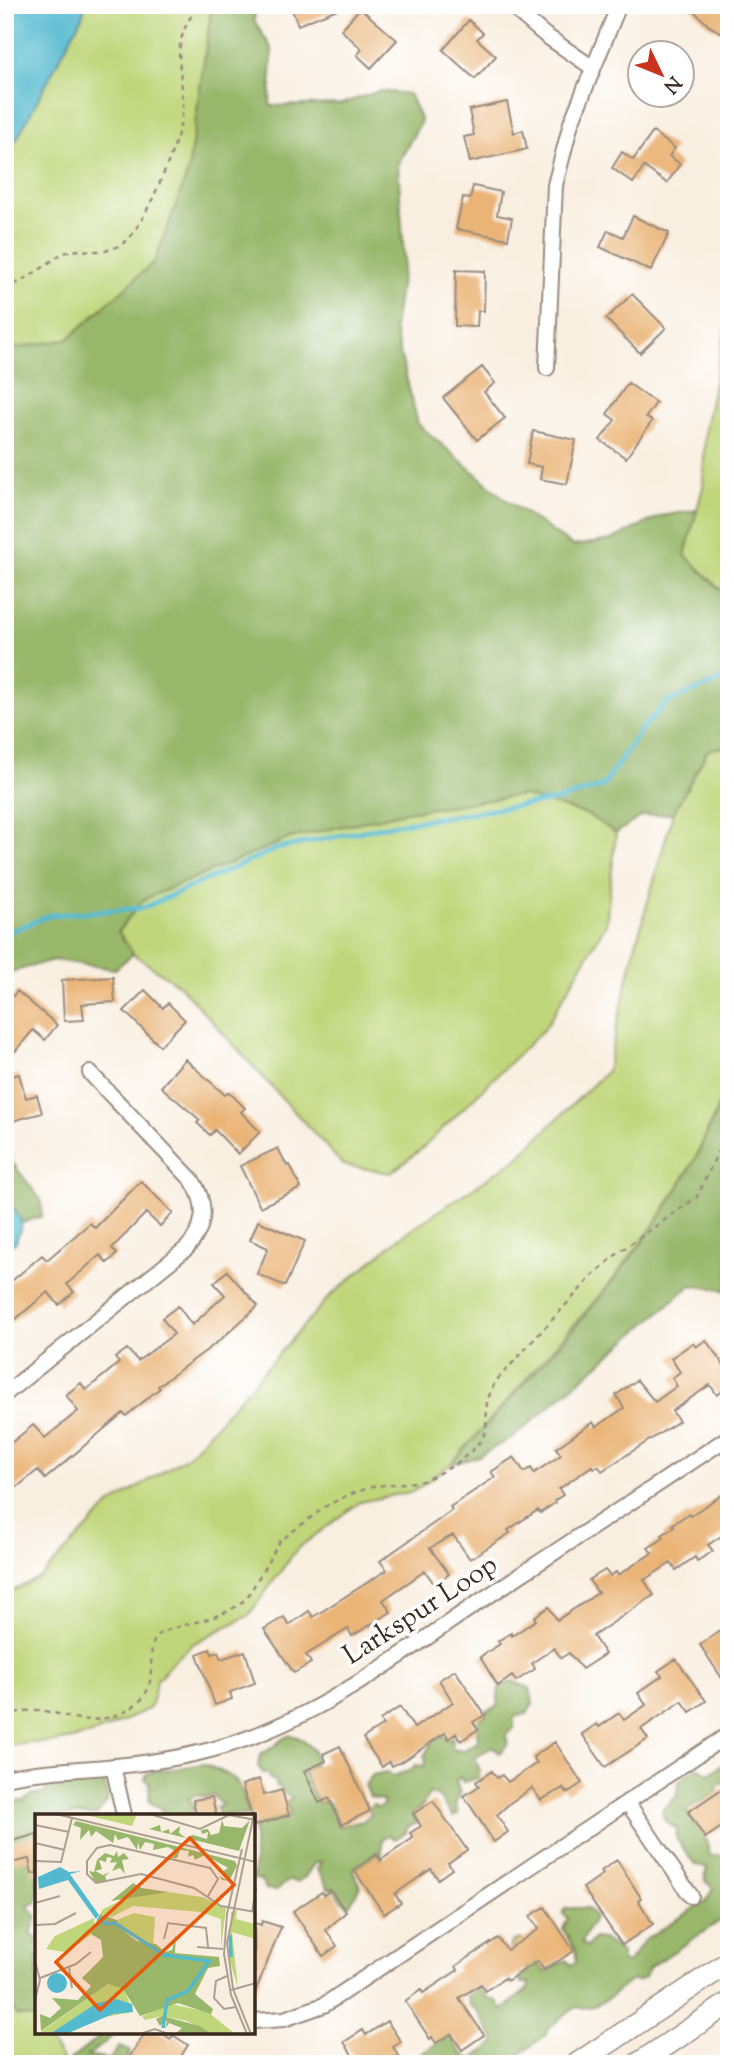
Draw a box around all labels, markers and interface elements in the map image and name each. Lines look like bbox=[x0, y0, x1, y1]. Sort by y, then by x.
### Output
north arrow bbox=[626, 38, 696, 108]
text: N bbox=[657, 69, 687, 99]
street label: Larkspur Loop bbox=[336, 1546, 506, 1676]
inset map bbox=[35, 1814, 256, 2034]

